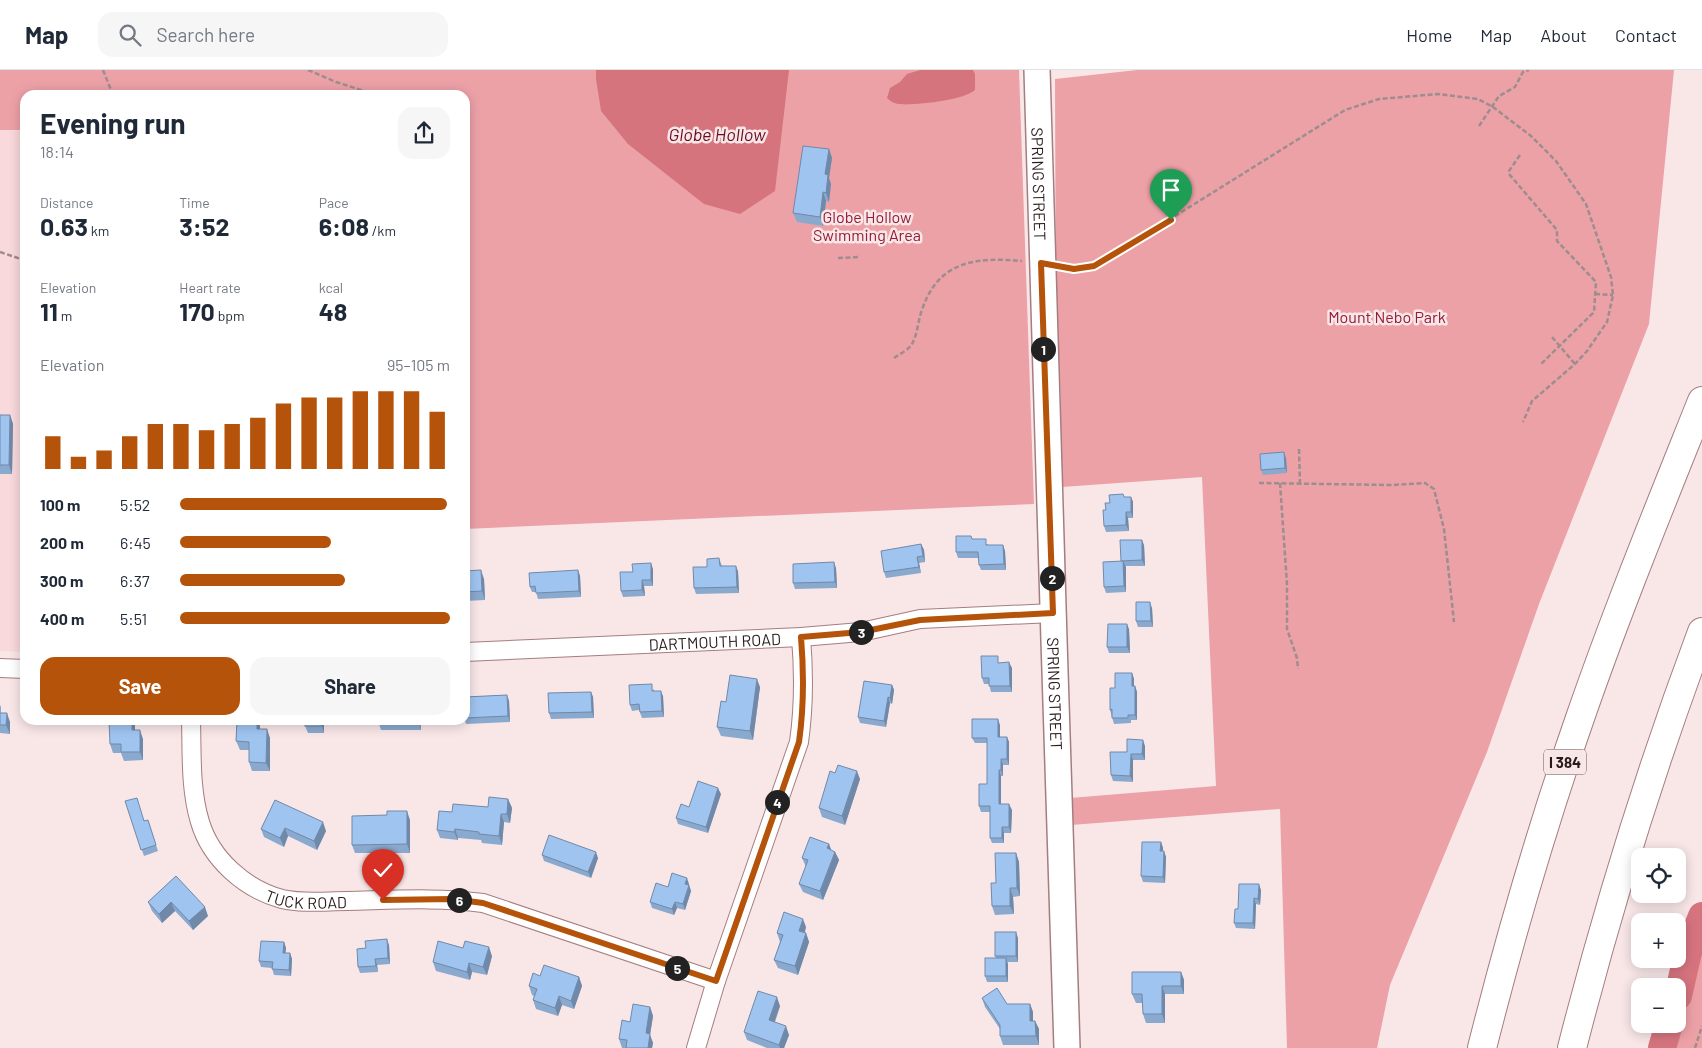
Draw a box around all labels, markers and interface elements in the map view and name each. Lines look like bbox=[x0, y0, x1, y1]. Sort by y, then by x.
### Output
search box bbox=[98, 12, 448, 57]
text: Map bbox=[25, 20, 68, 49]
icon: search bbox=[116, 21, 144, 49]
text: Search here bbox=[156, 23, 255, 46]
text: Home bbox=[1406, 24, 1452, 46]
text: Map bbox=[1480, 24, 1512, 46]
text: About bbox=[1540, 24, 1587, 46]
text: Contact bbox=[1615, 24, 1677, 46]
text: Evening run bbox=[40, 106, 186, 140]
button: share bbox=[398, 107, 450, 159]
water label: Globe Hollow bbox=[668, 123, 766, 145]
street label: SPRING STREET bbox=[1029, 127, 1051, 241]
text: 18:14 bbox=[40, 142, 74, 161]
pin bbox=[1150, 169, 1192, 220]
icon: arrive bbox=[1157, 176, 1185, 204]
text: Distance bbox=[40, 194, 93, 211]
text: Time bbox=[179, 194, 210, 211]
text: Pace bbox=[319, 194, 349, 211]
park label: Globe Hollow Swimming Area bbox=[813, 207, 921, 244]
text: 0.63 bbox=[40, 211, 88, 241]
text: 3:52 bbox=[179, 211, 229, 241]
text: 6:08 bbox=[319, 211, 369, 241]
text: km bbox=[88, 222, 109, 239]
text: /km bbox=[369, 222, 396, 239]
text: Elevation bbox=[40, 279, 96, 296]
text: Heart rate bbox=[179, 279, 241, 296]
text: kcal bbox=[319, 279, 343, 296]
text: 11 bbox=[40, 296, 58, 326]
text: 170 bbox=[179, 296, 215, 326]
text: 48 bbox=[319, 296, 347, 326]
text: m bbox=[58, 307, 72, 324]
text: bpm bbox=[215, 307, 245, 324]
park label: Mount Nebo Park bbox=[1328, 307, 1446, 326]
pin: 1 bbox=[1030, 336, 1056, 362]
text: 1 bbox=[1041, 341, 1046, 358]
text: Elevation bbox=[40, 355, 104, 374]
text: 95–105 m bbox=[387, 355, 450, 374]
text: 100 m bbox=[40, 495, 80, 514]
text: 5:52 bbox=[120, 495, 150, 514]
text: 200 m bbox=[40, 533, 84, 552]
text: 6:45 bbox=[120, 533, 151, 552]
pin: 2 bbox=[1040, 566, 1064, 590]
text: 2 bbox=[1049, 570, 1056, 587]
text: 300 m bbox=[40, 571, 83, 590]
text: 6:37 bbox=[120, 571, 149, 590]
text: 400 m bbox=[40, 609, 84, 628]
text: 5:51 bbox=[120, 609, 147, 628]
pin: 3 bbox=[848, 620, 874, 644]
text: 3 bbox=[858, 624, 865, 641]
street label: DARTMOUTH ROAD bbox=[648, 628, 781, 653]
street label: SPRING STREET bbox=[1044, 637, 1067, 751]
button: Save bbox=[40, 657, 240, 715]
button: Share bbox=[250, 657, 450, 715]
road number: I 384 bbox=[1544, 750, 1586, 774]
pin: 4 bbox=[764, 790, 790, 814]
text: 4 bbox=[773, 794, 782, 811]
map controls bbox=[1631, 848, 1686, 1033]
button: locate bbox=[1631, 848, 1686, 903]
pin bbox=[362, 849, 404, 900]
icon: check bbox=[369, 856, 397, 884]
street label: TUCK ROAD bbox=[263, 885, 347, 911]
pin: 6 bbox=[446, 888, 472, 912]
text: 6 bbox=[456, 892, 463, 909]
button: + bbox=[1631, 913, 1686, 968]
pin: 5 bbox=[664, 956, 690, 980]
text: 5 bbox=[674, 960, 681, 977]
button: − bbox=[1631, 978, 1686, 1033]

